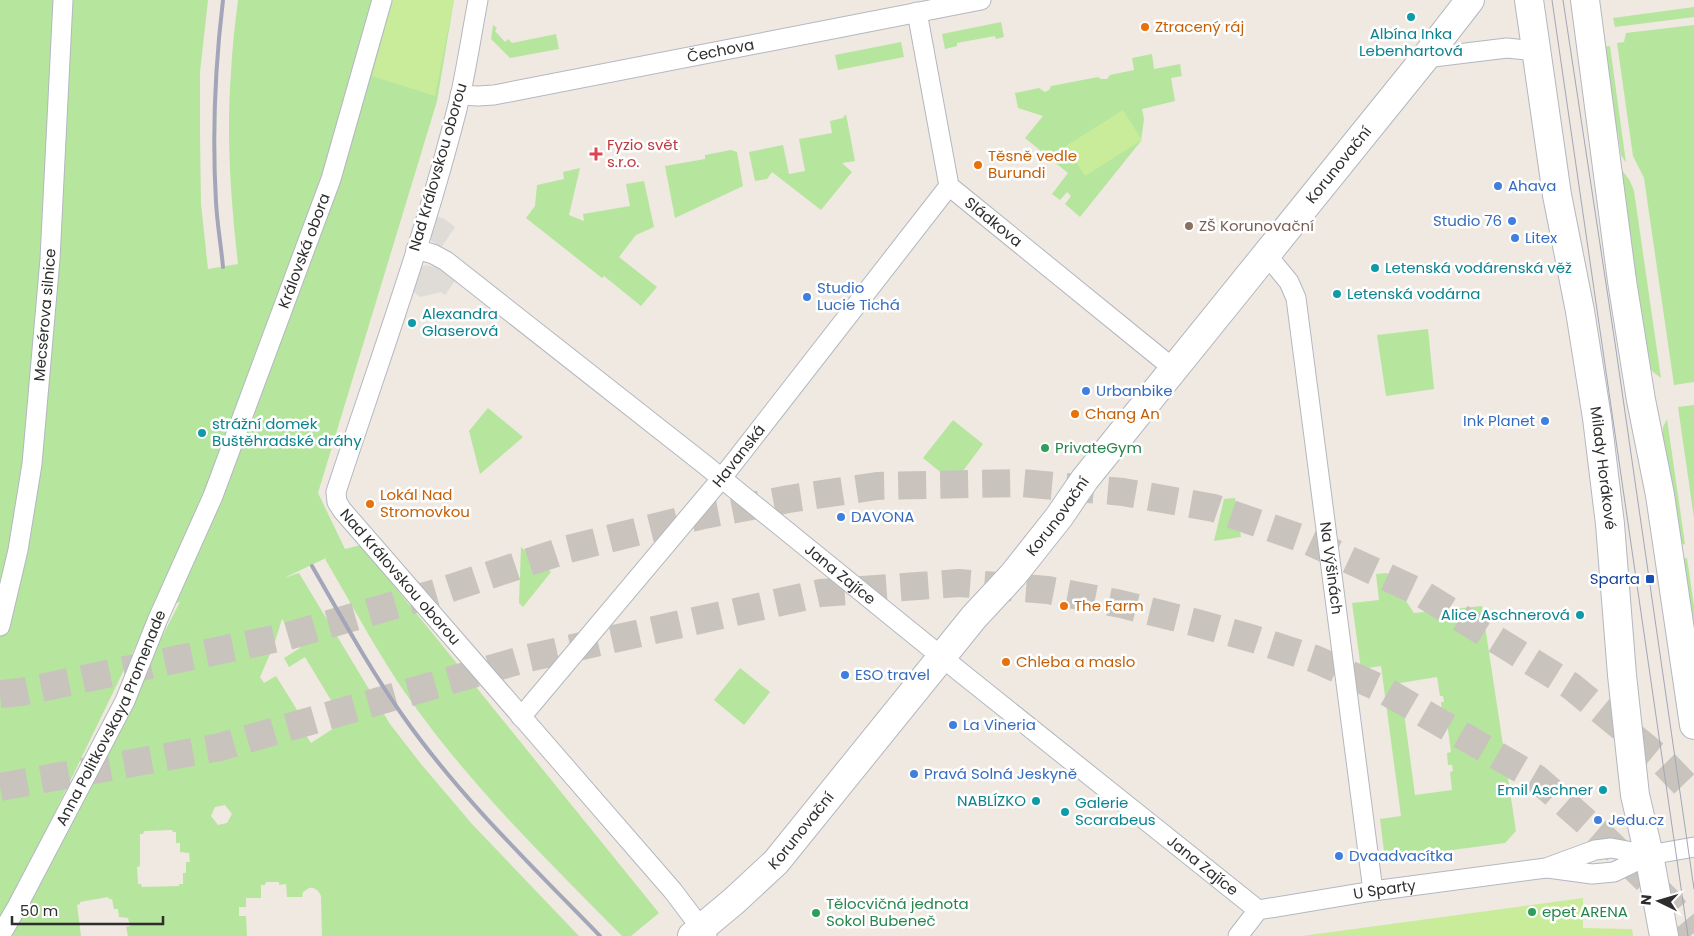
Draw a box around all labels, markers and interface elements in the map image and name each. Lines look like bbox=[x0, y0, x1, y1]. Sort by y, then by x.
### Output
marker: Albína Inka Lebenhartová bbox=[1405, 11, 1417, 23]
place label: Ztracený ráj bbox=[1155, 16, 1244, 37]
marker: Ztracený ráj bbox=[1139, 21, 1151, 33]
place label: Albína Inka Lebenhartová bbox=[1359, 23, 1463, 61]
street label: Čechova bbox=[685, 33, 756, 67]
street label: Nad Královskou oborou bbox=[403, 80, 472, 253]
street label: Korunovační bbox=[1300, 121, 1376, 208]
place label: Fyzio svět s.r.o. bbox=[607, 134, 678, 172]
place label: Těsně vedle Burundi bbox=[988, 145, 1077, 183]
marker: Fyzio svět s.r.o. bbox=[589, 147, 603, 161]
marker: Těsně vedle Burundi bbox=[972, 159, 984, 171]
place label: Ahava bbox=[1508, 175, 1556, 196]
marker: Ahava bbox=[1492, 180, 1504, 192]
street label: Královská obora bbox=[273, 190, 335, 311]
street label: Sládkova bbox=[960, 192, 1027, 251]
place label: Studio 76 bbox=[1433, 210, 1502, 231]
place label: ZŠ Korunovační bbox=[1199, 215, 1314, 236]
marker: Studio 76 bbox=[1506, 215, 1518, 227]
marker: ZŠ Korunovační bbox=[1183, 220, 1195, 232]
place label: Litex bbox=[1525, 227, 1557, 248]
marker: Litex bbox=[1509, 232, 1521, 244]
street label: Mecsérova silnice bbox=[28, 248, 61, 382]
place label: Letenská vodárenská věž bbox=[1385, 257, 1572, 278]
marker: Letenská vodárenská věž bbox=[1369, 262, 1381, 274]
place label: Studio Lucie Tichá bbox=[817, 277, 900, 315]
place label: Letenská vodárna bbox=[1347, 283, 1480, 304]
marker: Letenská vodárna bbox=[1331, 288, 1343, 300]
marker: Studio Lucie Tichá bbox=[801, 291, 813, 303]
place label: Alexandra Glaserová bbox=[422, 303, 498, 341]
marker: Alexandra Glaserová bbox=[406, 317, 418, 329]
place label: Urbanbike bbox=[1096, 380, 1172, 401]
marker: Urbanbike bbox=[1080, 385, 1092, 397]
place label: Chang An bbox=[1085, 403, 1160, 424]
street label: Milady Horákové bbox=[1585, 405, 1621, 530]
marker: Chang An bbox=[1069, 408, 1081, 420]
place label: Ink Planet bbox=[1463, 410, 1535, 431]
place label: strážní domek Buštěhradské dráhy bbox=[212, 413, 362, 451]
marker: Ink Planet bbox=[1539, 415, 1551, 427]
street label: Havanská bbox=[707, 420, 770, 492]
marker: strážní domek Buštěhradské dráhy bbox=[196, 427, 208, 439]
place label: PrivateGym bbox=[1055, 437, 1142, 458]
marker: PrivateGym bbox=[1039, 442, 1051, 454]
street label: Korunovační bbox=[1021, 472, 1094, 560]
place label: Lokál Nad Stromovkou bbox=[380, 484, 470, 522]
marker: Lokál Nad Stromovkou bbox=[364, 498, 376, 510]
street label: Nad Královskou oborou bbox=[335, 504, 466, 649]
place label: DAVONA bbox=[851, 506, 914, 527]
marker: DAVONA bbox=[835, 511, 847, 523]
street label: Na Výšinách bbox=[1315, 520, 1348, 616]
street label: Jana Zajíce bbox=[800, 539, 880, 609]
place label: Sparta bbox=[1590, 568, 1640, 589]
marker: Sparta bbox=[1644, 573, 1656, 585]
place label: The Farm bbox=[1074, 595, 1144, 616]
marker: The Farm bbox=[1058, 600, 1070, 612]
place label: Alice Aschnerová bbox=[1441, 604, 1570, 625]
street label: Anna Politkovskaya Promenade bbox=[50, 607, 171, 829]
marker: Alice Aschnerová bbox=[1574, 609, 1586, 621]
place label: Chleba a maslo bbox=[1016, 651, 1135, 672]
marker: Chleba a maslo bbox=[1000, 656, 1012, 668]
place label: ESO travel bbox=[855, 664, 930, 685]
marker: ESO travel bbox=[839, 669, 851, 681]
place label: La Vineria bbox=[963, 714, 1036, 735]
marker: La Vineria bbox=[947, 719, 959, 731]
place label: Pravá Solná Jeskyně bbox=[924, 763, 1077, 784]
marker: Pravá Solná Jeskyně bbox=[908, 768, 920, 780]
place label: Emil Aschner bbox=[1497, 779, 1593, 800]
marker: Emil Aschner bbox=[1597, 784, 1609, 796]
street label: Korunovační bbox=[763, 787, 839, 874]
place label: NABLÍZKO bbox=[957, 790, 1026, 811]
place label: Galerie Scarabeus bbox=[1075, 792, 1156, 830]
marker: NABLÍZKO bbox=[1030, 795, 1042, 807]
marker: Galerie Scarabeus bbox=[1059, 806, 1071, 818]
place label: Jedu.cz bbox=[1608, 809, 1664, 830]
marker: Jedu.cz bbox=[1592, 814, 1604, 826]
street label: Jana Zajíce bbox=[1163, 830, 1243, 900]
place label: Dvaadvacítka bbox=[1349, 845, 1453, 866]
marker: Dvaadvacítka bbox=[1333, 850, 1345, 862]
street label: U Sparty bbox=[1352, 874, 1418, 904]
north arrow bbox=[1634, 876, 1684, 926]
place label: Tělocvičná jednota Sokol Bubeneč bbox=[826, 893, 969, 931]
scale bar bbox=[12, 894, 164, 926]
text: N bbox=[1636, 894, 1656, 906]
text: 50 m bbox=[20, 900, 58, 921]
place label: epet ARENA bbox=[1542, 901, 1628, 922]
marker: epet ARENA bbox=[1526, 906, 1538, 918]
marker: Tělocvičná jednota Sokol Bubeneč bbox=[810, 907, 822, 919]

